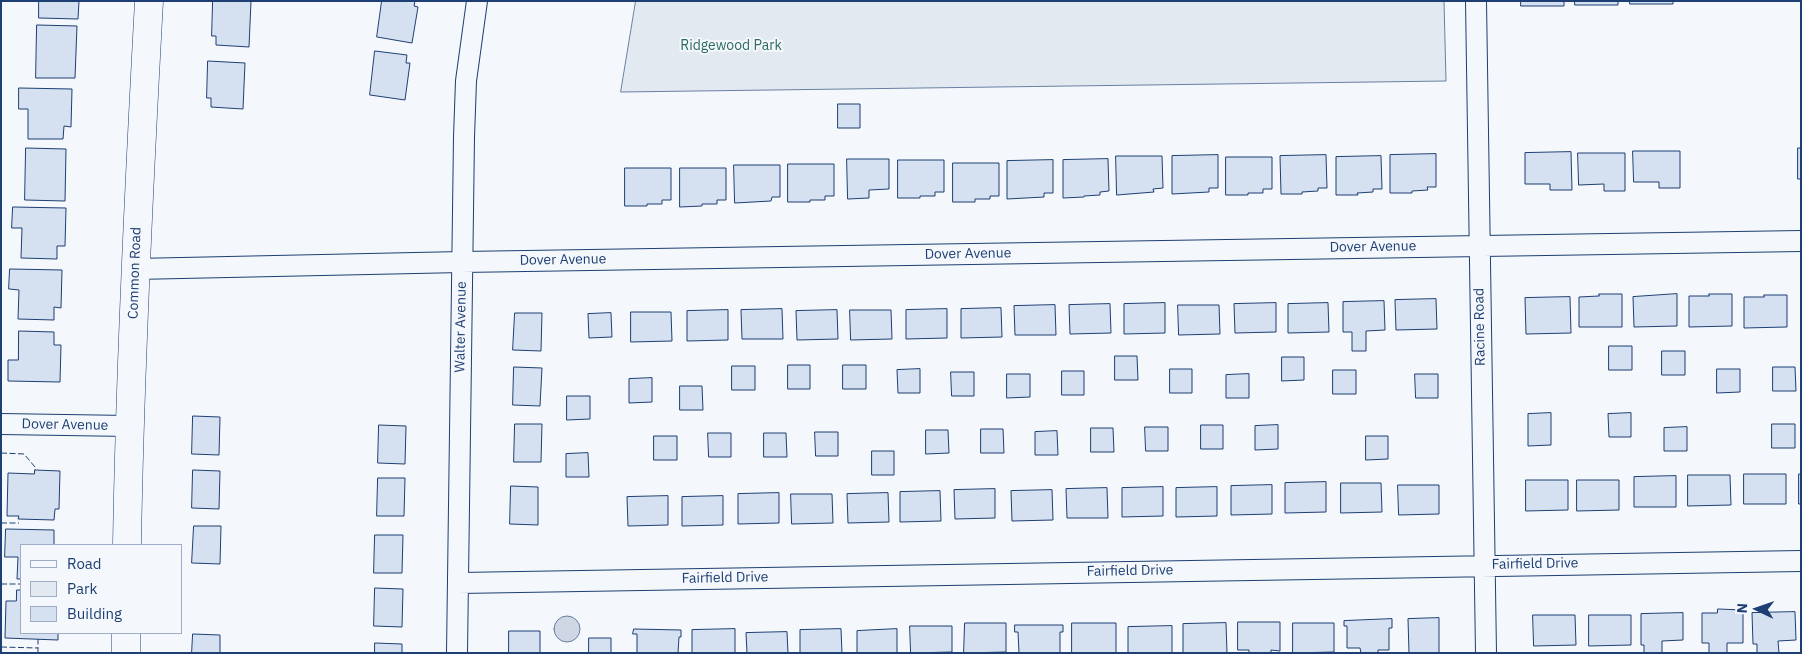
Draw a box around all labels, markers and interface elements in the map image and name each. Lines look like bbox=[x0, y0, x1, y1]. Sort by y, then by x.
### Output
park label: Ridgewood Park bbox=[680, 38, 782, 54]
street label: Common Road bbox=[125, 227, 145, 319]
street label: Dover Avenue bbox=[1329, 238, 1417, 256]
street label: Dover Avenue bbox=[924, 245, 1012, 263]
street label: Dover Avenue bbox=[519, 251, 607, 269]
street label: Walter Avenue bbox=[452, 281, 470, 373]
street label: Racine Road bbox=[1471, 288, 1489, 366]
street label: Dover Avenue bbox=[21, 416, 109, 434]
legend bbox=[20, 544, 182, 634]
text: Road bbox=[67, 554, 102, 573]
street label: Fairfield Drive bbox=[1491, 555, 1579, 573]
street label: Fairfield Drive bbox=[1086, 562, 1174, 580]
street label: Fairfield Drive bbox=[681, 569, 769, 587]
text: Park bbox=[67, 579, 97, 598]
north arrow bbox=[1732, 584, 1782, 634]
text: N bbox=[1733, 603, 1751, 614]
text: Building bbox=[67, 604, 122, 623]

